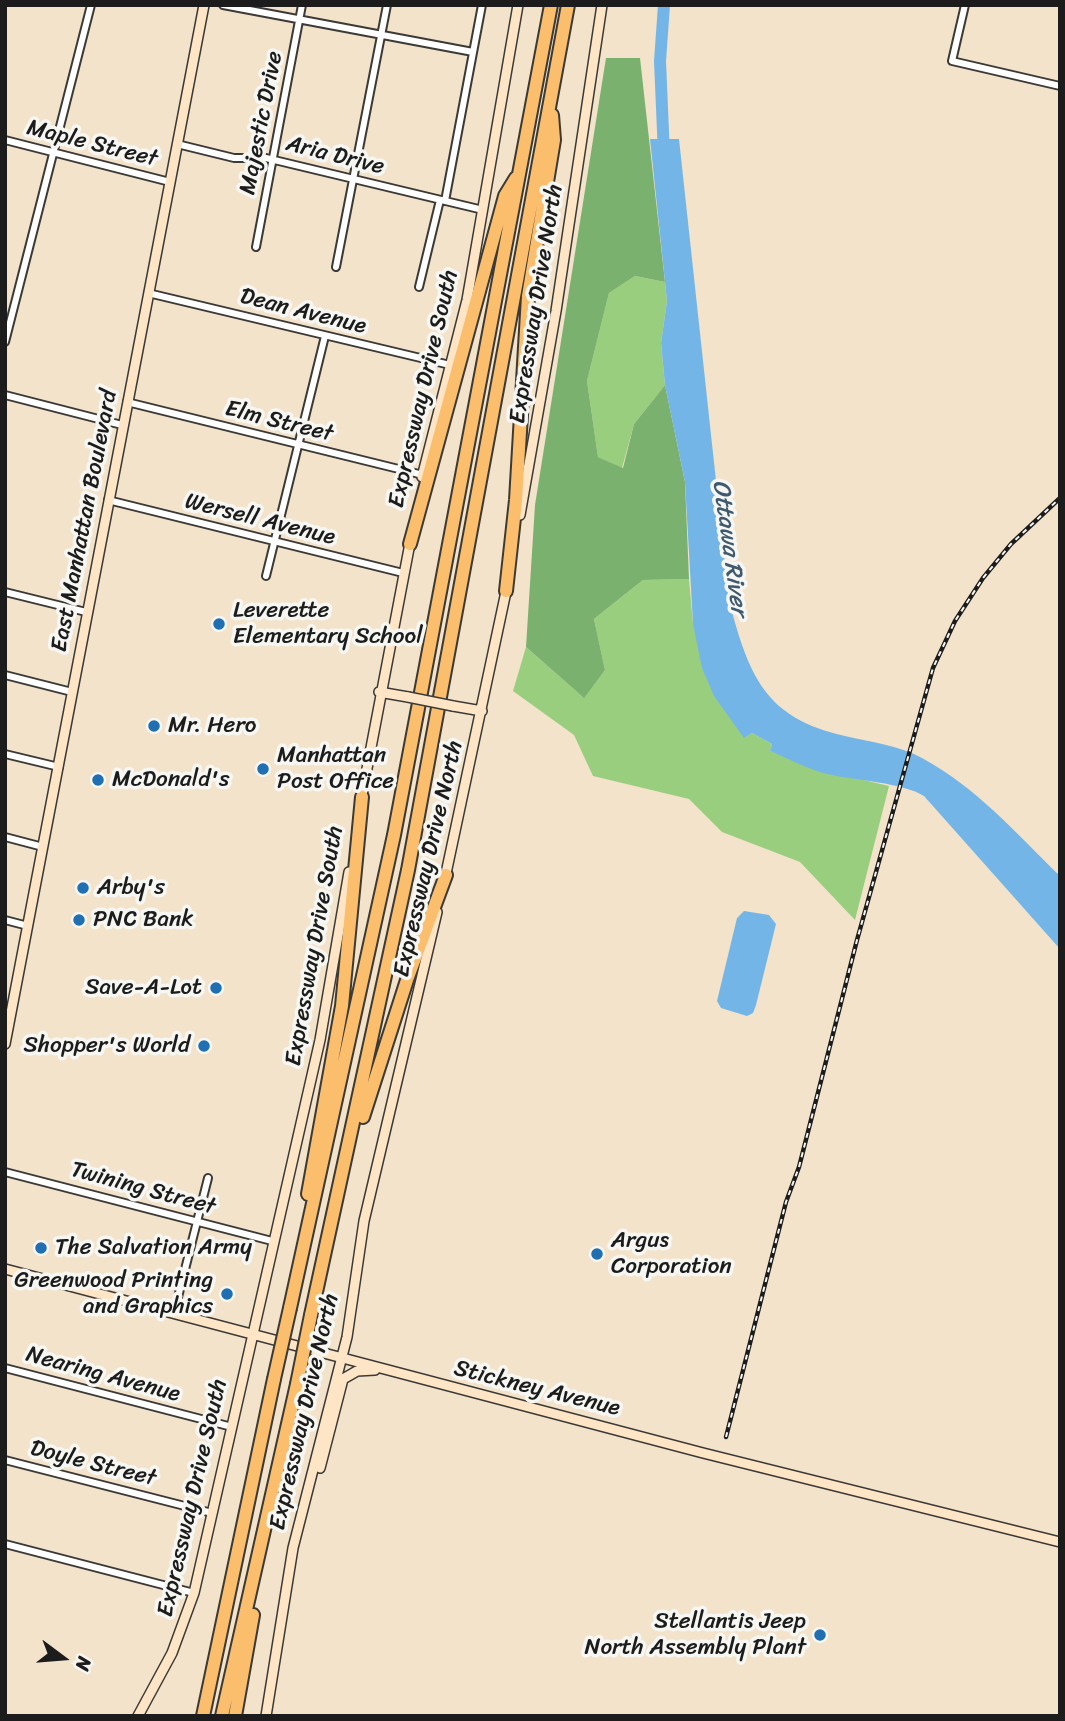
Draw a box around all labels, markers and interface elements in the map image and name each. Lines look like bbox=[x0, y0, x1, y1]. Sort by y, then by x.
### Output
street label: Majestic Drive bbox=[235, 49, 289, 197]
street label: Maple Street bbox=[24, 114, 160, 174]
street label: Aria Drive bbox=[283, 130, 387, 182]
street label: Expressway Drive North bbox=[504, 183, 570, 425]
street label: Expressway Drive South bbox=[383, 268, 465, 510]
street label: Dean Avenue bbox=[237, 283, 369, 341]
street label: East Manhattan Boulevard bbox=[46, 388, 124, 654]
street label: Elm Street bbox=[222, 395, 336, 449]
water label: Ottawa River bbox=[705, 478, 753, 618]
street label: Wersell Avenue bbox=[182, 488, 338, 552]
place label: Leverette Elementary School bbox=[233, 597, 423, 651]
marker: Leverette Elementary School bbox=[211, 616, 227, 632]
place label: Mr. Hero bbox=[168, 712, 257, 740]
marker: Mr. Hero bbox=[146, 718, 162, 734]
street label: Expressway Drive North bbox=[388, 738, 470, 980]
place label: Manhattan Post Office bbox=[277, 742, 394, 796]
marker: Manhattan Post Office bbox=[255, 761, 271, 777]
place label: McDonald's bbox=[112, 766, 230, 794]
marker: McDonald's bbox=[90, 772, 106, 788]
street label: Expressway Drive South bbox=[280, 824, 350, 1068]
place label: Arby's bbox=[97, 874, 165, 902]
marker: Arby's bbox=[75, 880, 91, 896]
place label: PNC Bank bbox=[93, 906, 194, 934]
marker: PNC Bank bbox=[71, 912, 87, 928]
place label: Save-A-Lot bbox=[85, 974, 202, 1002]
marker: Save-A-Lot bbox=[208, 980, 224, 996]
place label: Shopper's World bbox=[24, 1032, 190, 1060]
marker: Shopper's World bbox=[196, 1038, 212, 1054]
street label: Twining Street bbox=[68, 1156, 218, 1222]
place label: Argus Corporation bbox=[611, 1227, 732, 1281]
place label: The Salvation Army bbox=[55, 1234, 252, 1262]
marker: The Salvation Army bbox=[33, 1240, 49, 1256]
marker: Argus Corporation bbox=[589, 1246, 605, 1262]
place label: Greenwood Printing and Graphics bbox=[14, 1267, 213, 1321]
marker: Greenwood Printing and Graphics bbox=[219, 1286, 235, 1302]
street label: Expressway Drive North bbox=[264, 1291, 346, 1533]
street label: Nearing Avenue bbox=[23, 1341, 183, 1409]
street label: Stickney Avenue bbox=[451, 1355, 623, 1423]
street label: Expressway Drive South bbox=[152, 1377, 234, 1619]
street label: Doyle Street bbox=[27, 1435, 159, 1493]
place label: Stellantis Jeep North Assembly Plant bbox=[584, 1608, 806, 1662]
north arrow bbox=[28, 1623, 98, 1693]
marker: Stellantis Jeep North Assembly Plant bbox=[812, 1627, 828, 1643]
text: N bbox=[66, 1653, 101, 1675]

